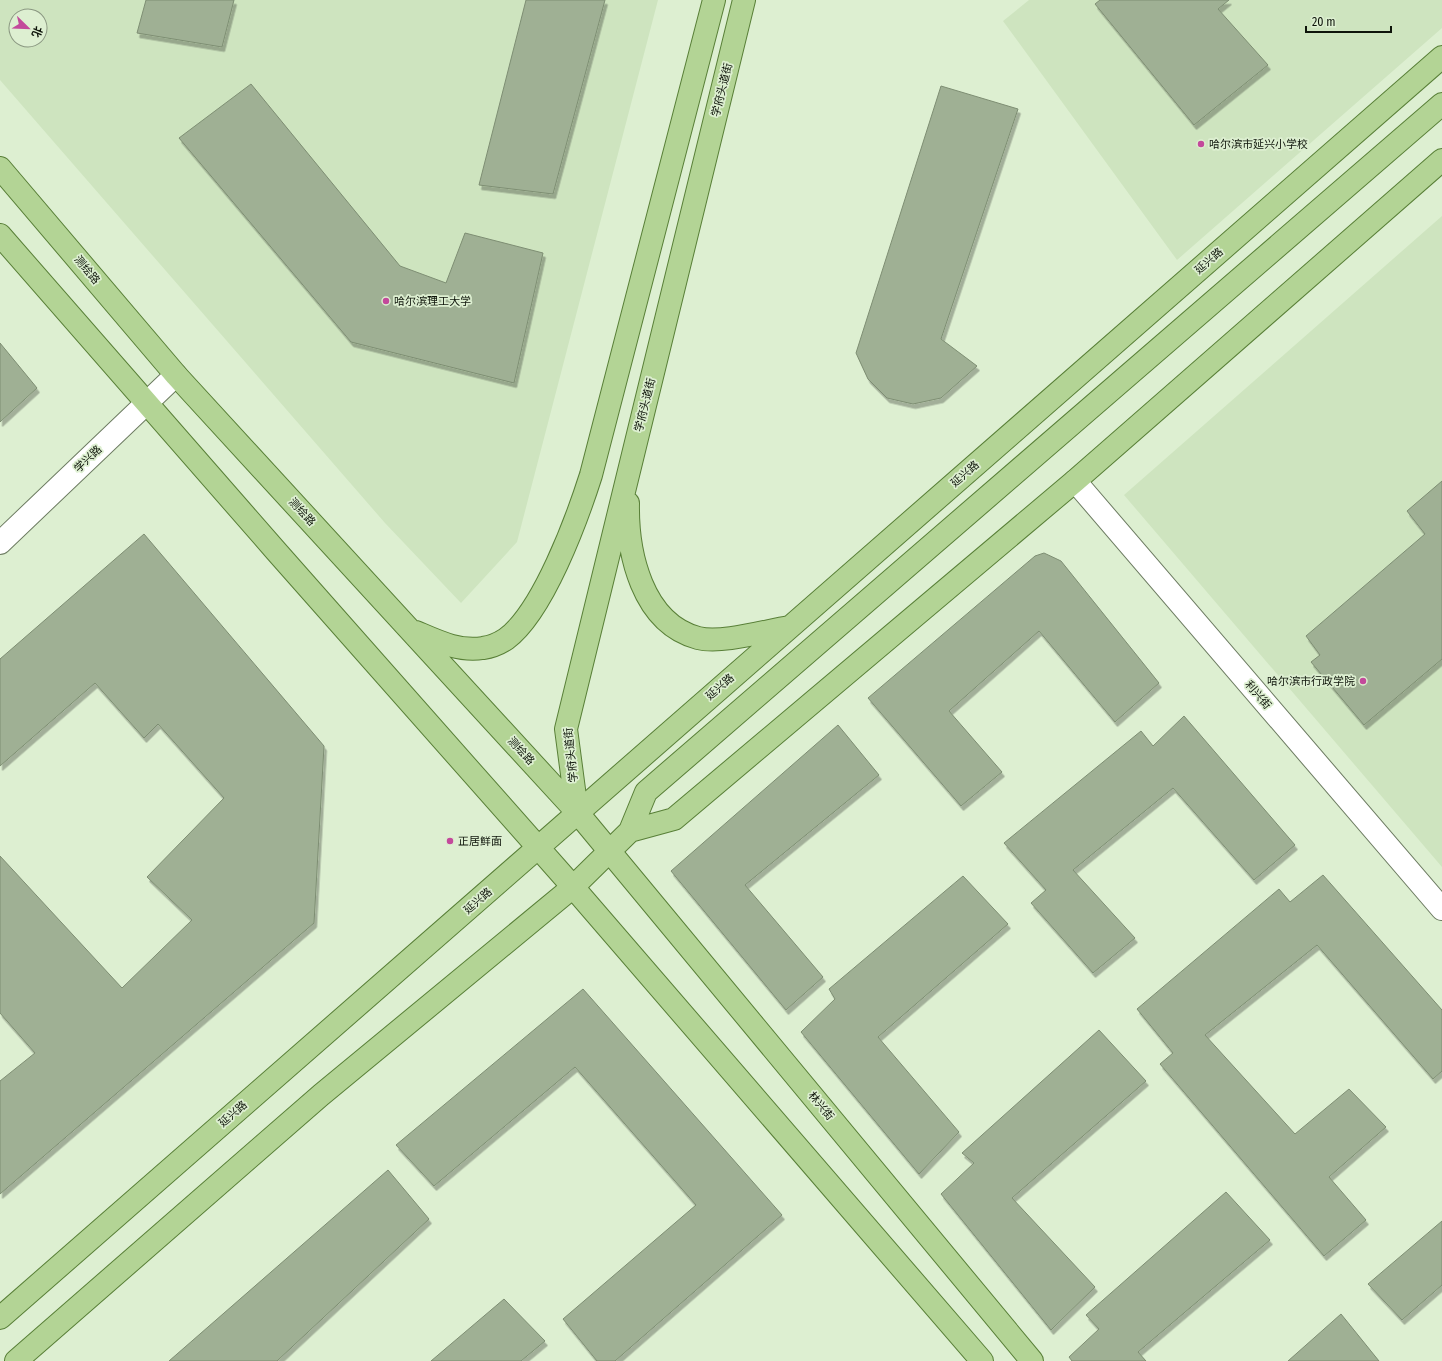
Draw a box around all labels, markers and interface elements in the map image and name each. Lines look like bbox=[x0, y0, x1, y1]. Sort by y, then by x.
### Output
north arrow bbox=[8, 8, 48, 48]
scale bar bbox=[1306, 8, 1391, 34]
text: 20 m bbox=[1312, 15, 1336, 29]
text: 北 bbox=[29, 24, 45, 39]
street label: 学府头道街 bbox=[709, 62, 735, 118]
place label: 哈尔滨市延兴小学校 bbox=[1209, 138, 1308, 151]
marker: 哈尔滨市延兴小学校 bbox=[1196, 139, 1206, 149]
street label: 延兴路 bbox=[1192, 245, 1226, 277]
street label: 测绘路 bbox=[71, 253, 103, 287]
place label: 哈尔滨理工大学 bbox=[394, 295, 471, 308]
marker: 哈尔滨理工大学 bbox=[381, 296, 391, 306]
street label: 学府头道街 bbox=[632, 377, 658, 433]
street label: 学兴路 bbox=[72, 443, 104, 475]
street label: 延兴路 bbox=[948, 458, 982, 490]
street label: 测绘路 bbox=[286, 495, 318, 529]
street label: 延兴路 bbox=[703, 671, 737, 703]
place label: 哈尔滨市行政学院 bbox=[1267, 675, 1355, 688]
marker: 哈尔滨市行政学院 bbox=[1358, 676, 1368, 686]
street label: 利兴街 bbox=[1242, 678, 1274, 712]
street label: 学府头道街 bbox=[562, 727, 580, 783]
street label: 测绘路 bbox=[505, 734, 537, 768]
place label: 正居鲜面 bbox=[458, 835, 502, 848]
marker: 正居鲜面 bbox=[445, 836, 455, 846]
street label: 延兴路 bbox=[461, 885, 495, 917]
street label: 林兴街 bbox=[805, 1089, 837, 1123]
street label: 延兴路 bbox=[216, 1098, 250, 1130]

